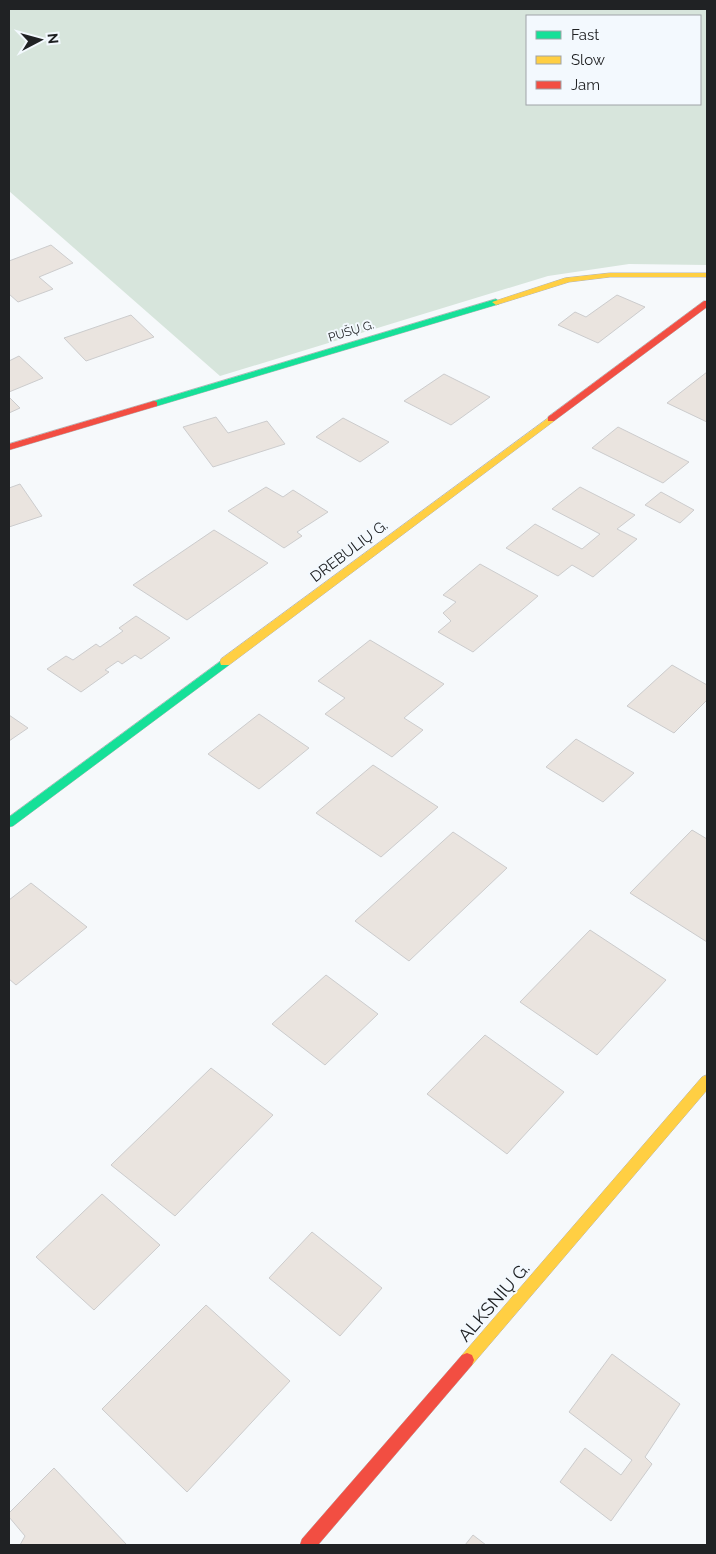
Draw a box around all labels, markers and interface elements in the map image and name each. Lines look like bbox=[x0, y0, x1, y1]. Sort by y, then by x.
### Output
north arrow bbox=[15, 15, 65, 65]
legend bbox=[526, 15, 701, 105]
text: Fast bbox=[571, 26, 599, 44]
text: N bbox=[44, 32, 61, 45]
text: Slow bbox=[571, 51, 605, 69]
text: Jam bbox=[571, 76, 600, 94]
street label: PUŠŲ G. bbox=[327, 317, 375, 345]
street label: DREBULIŲ G. bbox=[307, 516, 391, 586]
street label: ALKSNIŲ G. bbox=[454, 1258, 534, 1346]

